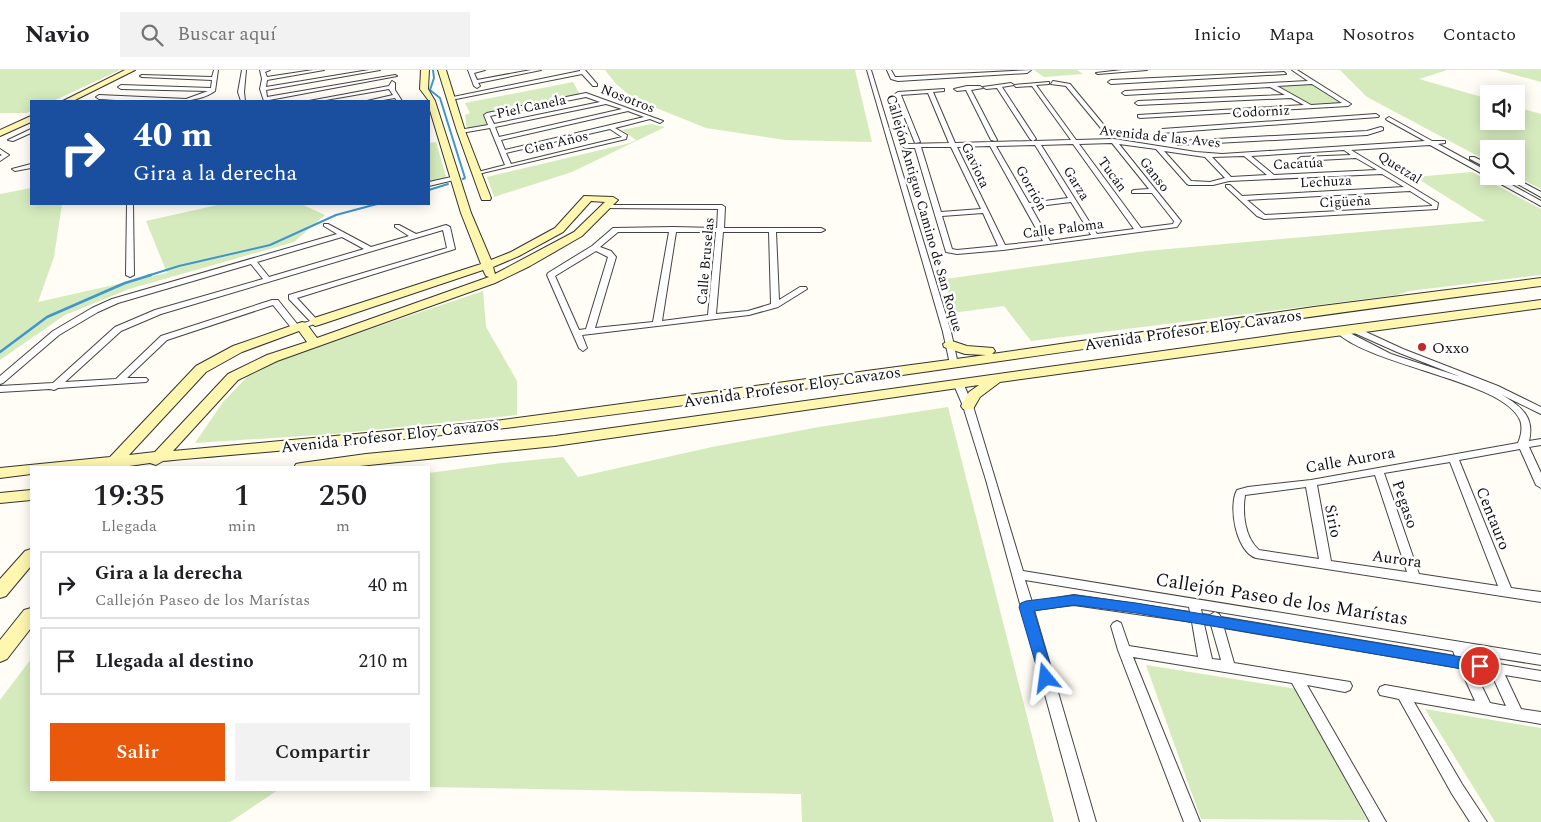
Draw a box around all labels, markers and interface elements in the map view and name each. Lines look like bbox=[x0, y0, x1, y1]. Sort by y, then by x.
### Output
search box bbox=[120, 12, 470, 57]
text: Navio bbox=[25, 17, 90, 53]
text: Buscar aquí bbox=[178, 20, 276, 49]
icon: search bbox=[138, 21, 166, 49]
text: Inicio bbox=[1194, 21, 1241, 48]
text: Mapa bbox=[1269, 21, 1314, 48]
text: Nosotros bbox=[1342, 21, 1415, 48]
text: Contacto bbox=[1443, 21, 1516, 48]
street label: Nosotros bbox=[598, 79, 658, 118]
map controls bbox=[1480, 85, 1525, 185]
button: sound bbox=[1480, 85, 1525, 130]
street label: Piel Canela bbox=[494, 89, 568, 124]
street label: Callejón Antiguo Camino de San Roque bbox=[880, 92, 969, 335]
street label: Codorniz bbox=[1232, 99, 1291, 124]
text: 40 m bbox=[133, 109, 213, 162]
icon: right bbox=[50, 120, 115, 185]
street label: Avenida de las Aves bbox=[1098, 120, 1222, 153]
street label: Cien Años bbox=[522, 125, 590, 160]
street label: Gaviota bbox=[956, 139, 995, 192]
button: search bbox=[1480, 140, 1525, 185]
street label: Quetzal bbox=[1374, 146, 1426, 189]
street label: Tucán bbox=[1093, 152, 1133, 196]
street label: Ganso bbox=[1134, 152, 1175, 196]
street label: Cacatúa bbox=[1272, 152, 1324, 175]
text: Gira a la derecha bbox=[133, 157, 297, 190]
street label: Gorrión bbox=[1010, 161, 1053, 215]
street label: Garza bbox=[1058, 162, 1095, 205]
street label: Lechuza bbox=[1300, 170, 1353, 193]
street label: Cigüeña bbox=[1319, 190, 1372, 213]
street label: Calle Paloma bbox=[1021, 213, 1105, 244]
street label: Calle Bruselas bbox=[691, 216, 720, 306]
street label: Avenida Profesor Eloy Cavazos bbox=[1083, 303, 1303, 357]
place label: Oxxo bbox=[1432, 336, 1469, 360]
marker: Oxxo bbox=[1416, 341, 1428, 353]
street label: Avenida Profesor Eloy Cavazos bbox=[682, 360, 902, 414]
street label: Avenida Profesor Eloy Cavazos bbox=[280, 413, 500, 459]
street label: Calle Aurora bbox=[1304, 440, 1397, 480]
text: 19:35 bbox=[93, 473, 165, 519]
text: 1 bbox=[234, 473, 250, 519]
text: 250 bbox=[319, 473, 367, 519]
street label: Pegaso bbox=[1386, 477, 1424, 532]
street label: Centauro bbox=[1470, 483, 1517, 554]
street label: Sirio bbox=[1318, 502, 1348, 540]
text: Llegada bbox=[101, 514, 157, 538]
text: min bbox=[228, 514, 256, 538]
text: m bbox=[336, 514, 350, 538]
street label: Aurora bbox=[1370, 544, 1423, 574]
text: Gira a la derecha bbox=[95, 559, 242, 588]
street label: Callejón Paseo de los Marístas bbox=[1153, 565, 1410, 634]
icon: right bbox=[52, 571, 80, 599]
text: 40 m bbox=[368, 571, 408, 600]
text: Callejón Paseo de los Marístas bbox=[95, 588, 310, 612]
pin bbox=[1459, 645, 1501, 687]
icon: arrive bbox=[52, 647, 80, 675]
text: Llegada al destino bbox=[95, 647, 254, 676]
text: 210 m bbox=[358, 647, 408, 676]
position arrow bbox=[1019, 651, 1071, 703]
icon: arrive bbox=[1466, 652, 1494, 680]
button: Salir bbox=[50, 723, 225, 781]
button: Compartir bbox=[235, 723, 410, 781]

